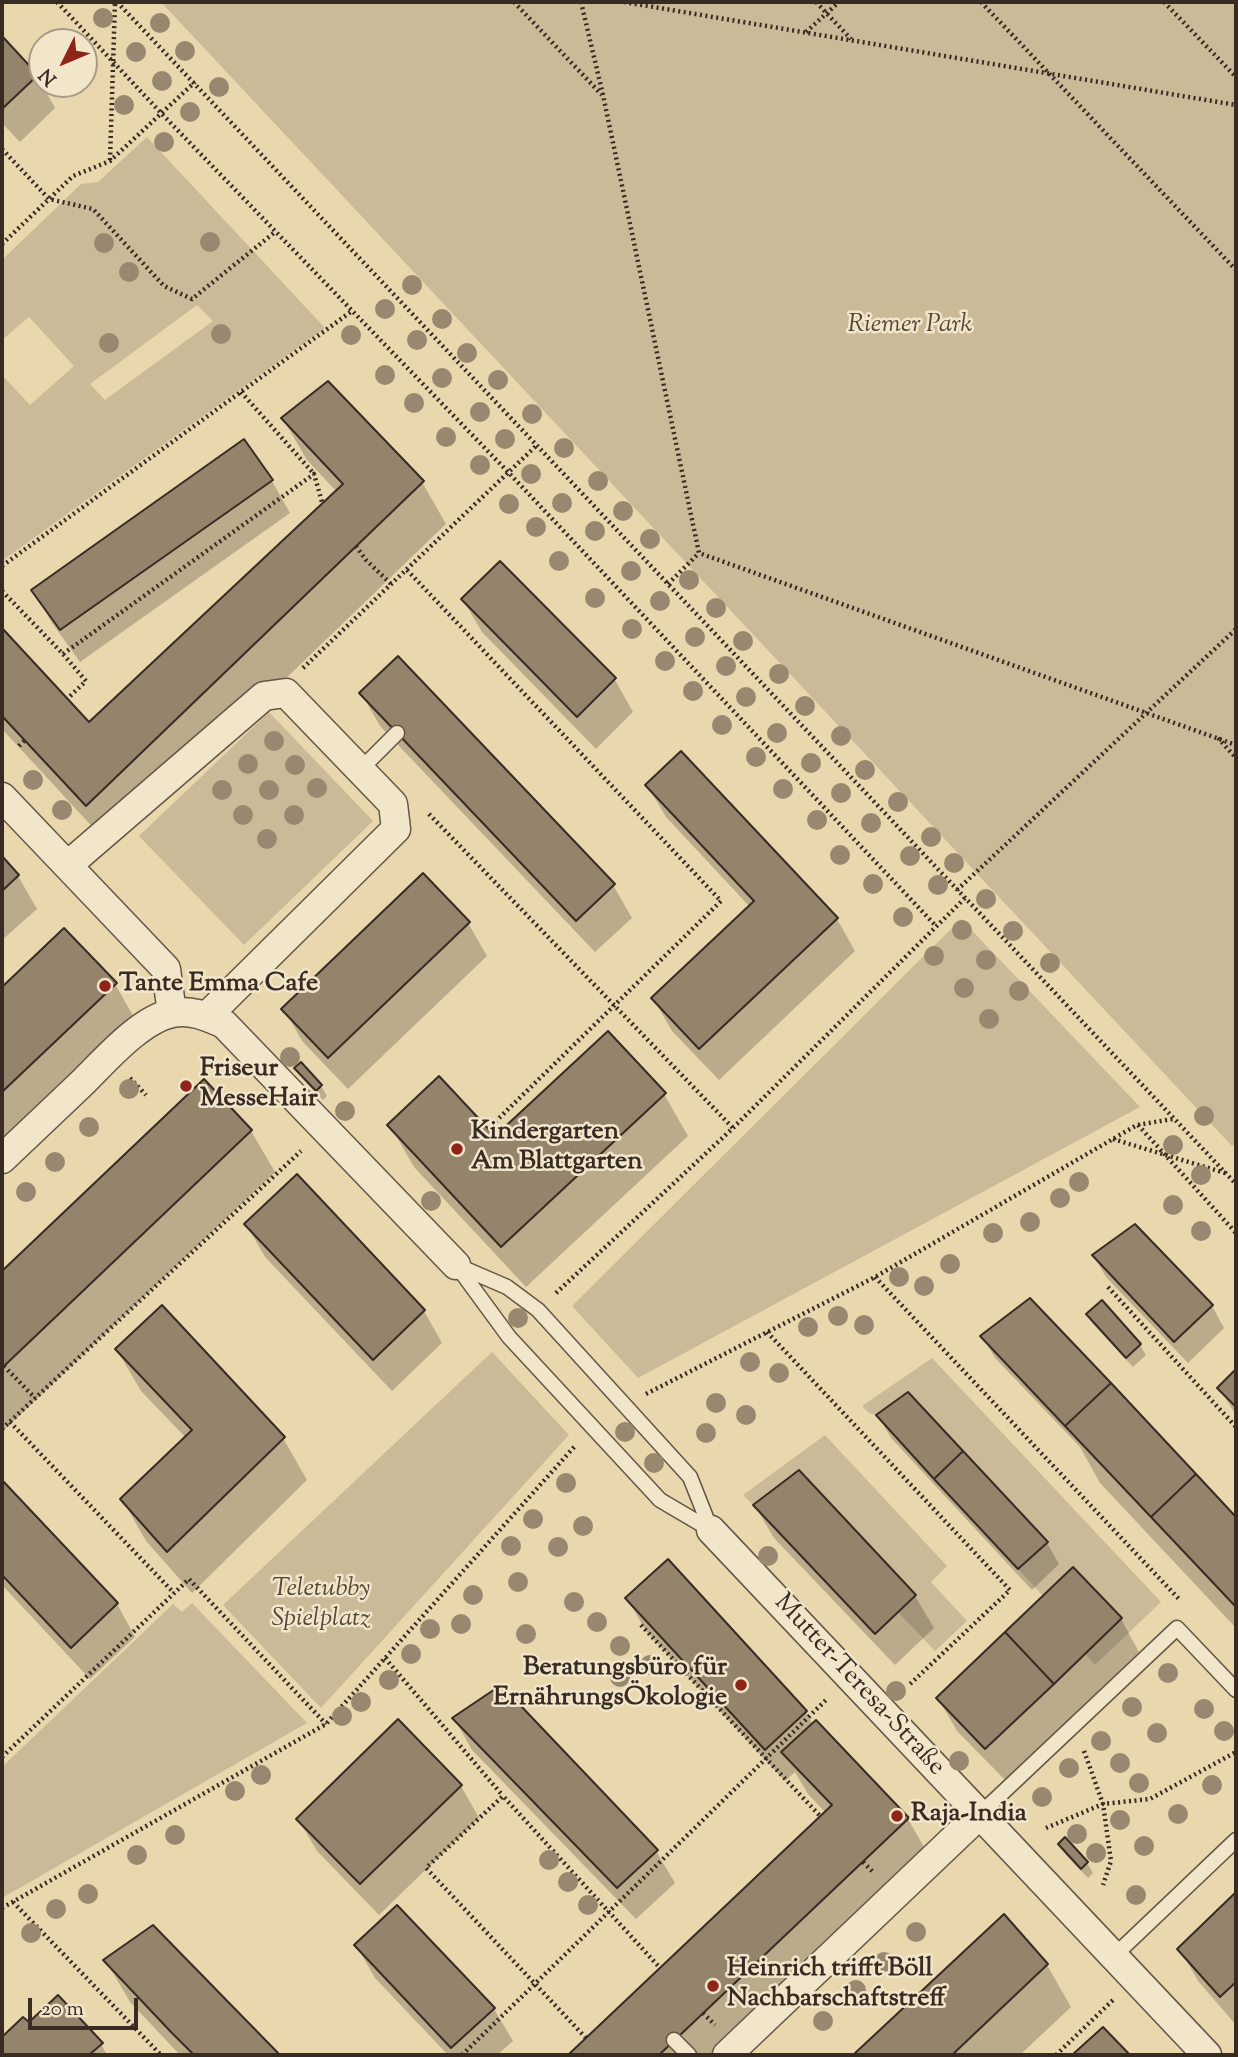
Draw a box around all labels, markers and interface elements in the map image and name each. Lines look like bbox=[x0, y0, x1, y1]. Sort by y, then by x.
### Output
north arrow bbox=[28, 28, 98, 98]
text: N bbox=[34, 62, 64, 91]
park label: Riemer Park bbox=[848, 311, 972, 343]
place label: Tante Emma Cafe bbox=[119, 970, 318, 1002]
marker: Tante Emma Cafe bbox=[97, 978, 113, 994]
place label: Friseur MesseHair bbox=[200, 1055, 318, 1116]
marker: Friseur MesseHair bbox=[178, 1078, 194, 1094]
place label: Kindergarten Am Blattgarten bbox=[471, 1118, 643, 1180]
marker: Kindergarten Am Blattgarten bbox=[449, 1141, 465, 1157]
park label: Teletubby Spielplatz bbox=[271, 1575, 371, 1636]
street label: Mutter-Teresa-Straße bbox=[766, 1589, 950, 1783]
place label: Beratungsbüro für ErnährungsÖkologie bbox=[493, 1654, 727, 1716]
marker: Beratungsbüro für ErnährungsÖkologie bbox=[733, 1677, 749, 1693]
place label: Raja-India bbox=[911, 1800, 1027, 1832]
marker: Raja-India bbox=[889, 1808, 905, 1824]
place label: Heinrich trifft Böll Nachbarschaftstreff bbox=[727, 1955, 945, 2016]
marker: Heinrich trifft Böll Nachbarschaftstreff bbox=[705, 1978, 721, 1994]
scale bar bbox=[32, 1983, 142, 2027]
text: 20 m bbox=[41, 1995, 84, 2025]

